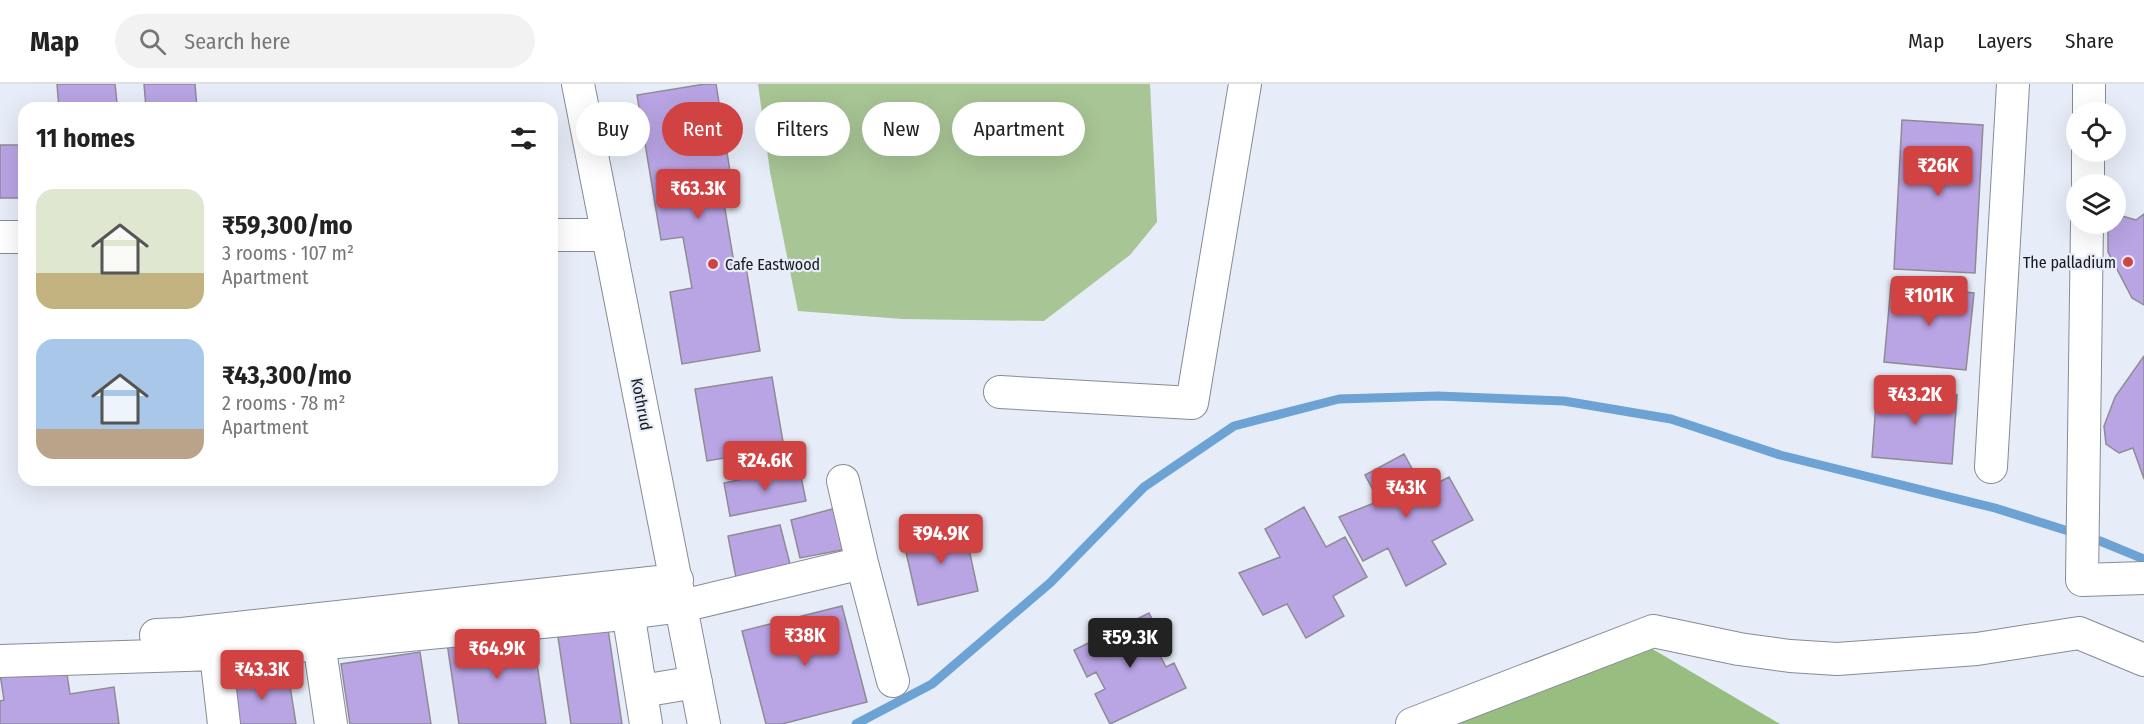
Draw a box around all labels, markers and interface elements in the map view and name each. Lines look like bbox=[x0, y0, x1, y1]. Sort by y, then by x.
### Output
search box bbox=[115, 14, 535, 68]
text: Map bbox=[30, 25, 79, 58]
icon: search bbox=[136, 25, 169, 58]
text: Search here bbox=[184, 28, 290, 55]
text: Map bbox=[1908, 28, 1944, 54]
text: Layers bbox=[1977, 28, 2032, 54]
text: Share bbox=[2065, 28, 2114, 54]
chip: Buy bbox=[576, 102, 650, 156]
chip: Rent bbox=[662, 102, 743, 156]
chip: Filters bbox=[755, 102, 850, 156]
chip: New bbox=[862, 102, 940, 156]
chip: Apartment bbox=[952, 102, 1085, 156]
map controls bbox=[2066, 102, 2126, 234]
button: locate bbox=[2066, 102, 2126, 162]
icon: filters bbox=[507, 122, 540, 155]
text: 11 homes bbox=[36, 123, 135, 154]
pin: ₹26K bbox=[1902, 146, 1974, 197]
text: ₹26K bbox=[1917, 153, 1959, 177]
pin: ₹63.3K bbox=[649, 169, 747, 220]
button: layers bbox=[2066, 174, 2126, 234]
text: ₹63.3K bbox=[670, 176, 726, 200]
text: ₹59,300/mo bbox=[222, 210, 353, 241]
icon: home bbox=[84, 213, 156, 285]
text: 3 rooms · 107 m² bbox=[222, 241, 354, 265]
place label: The palladium bbox=[2023, 253, 2116, 272]
place label: Cafe Eastwood bbox=[725, 255, 820, 274]
marker: The palladium bbox=[2121, 255, 2135, 269]
marker: Cafe Eastwood bbox=[706, 257, 720, 271]
text: Apartment bbox=[222, 265, 309, 289]
pin: ₹101K bbox=[1887, 276, 1971, 327]
text: ₹101K bbox=[1905, 283, 1953, 307]
text: ₹43,300/mo bbox=[222, 360, 352, 391]
icon: home bbox=[84, 363, 156, 435]
pin: ₹43.2K bbox=[1866, 375, 1964, 426]
street label: Kothrud bbox=[627, 376, 656, 432]
text: ₹43.2K bbox=[1888, 382, 1942, 406]
text: 2 rooms · 78 m² bbox=[222, 391, 345, 415]
text: Apartment bbox=[222, 415, 309, 439]
pin: ₹24.6K bbox=[716, 441, 814, 492]
text: ₹24.6K bbox=[737, 448, 793, 472]
pin: ₹43K bbox=[1370, 468, 1442, 519]
text: ₹43K bbox=[1386, 475, 1426, 499]
pin: ₹94.9K bbox=[892, 514, 990, 565]
text: ₹94.9K bbox=[913, 521, 969, 545]
pin: ₹38K bbox=[769, 616, 841, 667]
pin: ₹59.3K bbox=[1081, 618, 1179, 669]
text: ₹38K bbox=[784, 623, 826, 647]
text: ₹59.3K bbox=[1102, 625, 1158, 649]
pin: ₹64.9K bbox=[448, 629, 546, 680]
text: ₹64.9K bbox=[469, 636, 525, 660]
pin: ₹43.3K bbox=[213, 650, 311, 701]
text: ₹43.3K bbox=[235, 657, 289, 681]

